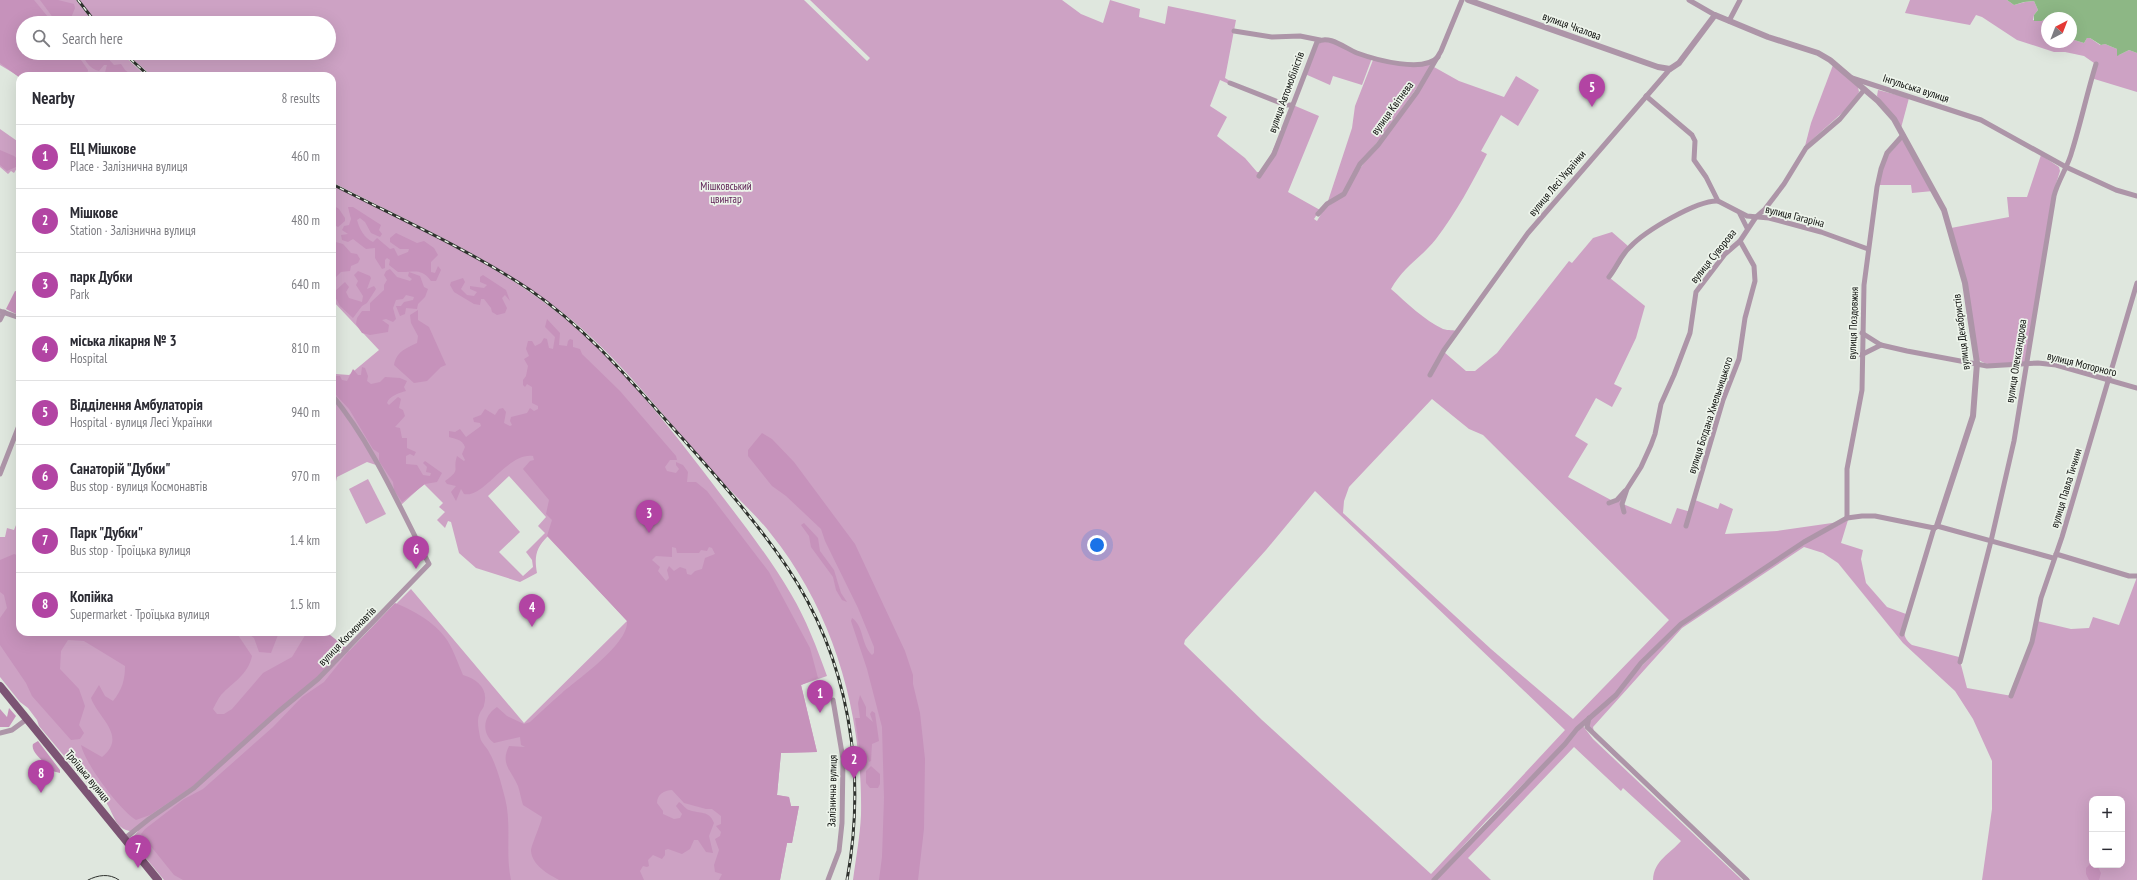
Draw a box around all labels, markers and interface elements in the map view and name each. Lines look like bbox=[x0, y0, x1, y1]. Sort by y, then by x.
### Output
street label: вулиця Чкалова bbox=[1541, 9, 1603, 43]
north arrow bbox=[2041, 12, 2077, 48]
search box bbox=[16, 16, 336, 60]
icon: search bbox=[30, 27, 52, 49]
text: Search here bbox=[62, 29, 123, 48]
street label: вулиця Автомобілістів bbox=[1265, 49, 1307, 134]
street label: Інгульська вулиця bbox=[1881, 71, 1951, 105]
pin: 5 bbox=[1579, 74, 1605, 107]
street label: вулиця Квітнева bbox=[1368, 78, 1416, 138]
text: Nearby bbox=[32, 87, 75, 109]
text: 8 results bbox=[281, 90, 320, 107]
text: ЕЦ Мішкове bbox=[70, 139, 136, 158]
street label: вулиця Лесі Українки bbox=[1525, 147, 1589, 219]
text: 1 bbox=[42, 148, 48, 165]
text: 460 m bbox=[291, 148, 320, 165]
text: Place · Залізнична вулиця bbox=[70, 158, 188, 175]
park label: Мішковський цвинтар bbox=[700, 179, 752, 206]
street label: вулиця Гагаріна bbox=[1764, 202, 1826, 230]
text: Мішкове bbox=[70, 203, 118, 222]
text: 2 bbox=[42, 212, 48, 229]
text: 480 m bbox=[291, 212, 320, 229]
text: Station · Залізнична вулиця bbox=[70, 222, 196, 239]
street label: вулиця Суворова bbox=[1687, 226, 1739, 286]
text: парк Дубки bbox=[70, 267, 132, 286]
text: 3 bbox=[42, 276, 48, 293]
text: 640 m bbox=[291, 276, 320, 293]
text: Park bbox=[70, 286, 89, 303]
street label: вулиця Поздовжня bbox=[1845, 287, 1861, 359]
street label: вулиця Декабристів bbox=[1949, 293, 1973, 371]
street label: вулиця Олександрова bbox=[2002, 318, 2030, 404]
text: міська лікарня № 3 bbox=[70, 331, 177, 350]
text: 4 bbox=[42, 340, 48, 357]
text: 810 m bbox=[291, 340, 320, 357]
street label: вулиця Моторного bbox=[2046, 349, 2118, 379]
text: Hospital bbox=[70, 350, 107, 367]
street label: вулиця Богдана Хмельницького bbox=[1684, 355, 1736, 475]
text: Відділення Амбулаторія bbox=[70, 395, 203, 414]
text: 5 bbox=[42, 404, 48, 421]
text: 940 m bbox=[291, 404, 320, 421]
text: Hospital · вулиця Лесі Українки bbox=[70, 414, 212, 431]
street label: вулиця Павла Тичини bbox=[2047, 446, 2085, 529]
text: Санаторій "Дубки" bbox=[70, 459, 171, 478]
text: 6 bbox=[42, 468, 48, 485]
text: 970 m bbox=[291, 468, 320, 485]
text: Bus stop · вулиця Космонавтів bbox=[70, 478, 208, 495]
pin: 3 bbox=[636, 500, 662, 533]
text: Парк "Дубки" bbox=[70, 523, 143, 542]
text: 7 bbox=[42, 532, 48, 549]
text: 1.4 km bbox=[290, 532, 320, 549]
your location bbox=[1087, 535, 1107, 555]
pin: 6 bbox=[403, 536, 429, 569]
text: Bus stop · Троїцька вулиця bbox=[70, 542, 191, 559]
text: Копійка bbox=[70, 587, 113, 606]
pin: 4 bbox=[519, 594, 545, 627]
text: 8 bbox=[42, 596, 48, 613]
text: 1.5 km bbox=[290, 596, 320, 613]
street label: вулиця Космонавтів bbox=[315, 603, 379, 669]
text: Supermarket · Троїцька вулиця bbox=[70, 606, 209, 623]
pin: 1 bbox=[807, 680, 833, 713]
pin: 2 bbox=[841, 746, 867, 779]
street label: Троїцька вулиця bbox=[63, 747, 113, 805]
street label: Залізнична вулиця bbox=[824, 755, 840, 827]
pin: 8 bbox=[28, 760, 54, 793]
map controls bbox=[2089, 796, 2125, 868]
button: + bbox=[2089, 796, 2125, 832]
button: − bbox=[2089, 832, 2125, 868]
pin: 7 bbox=[125, 835, 151, 868]

